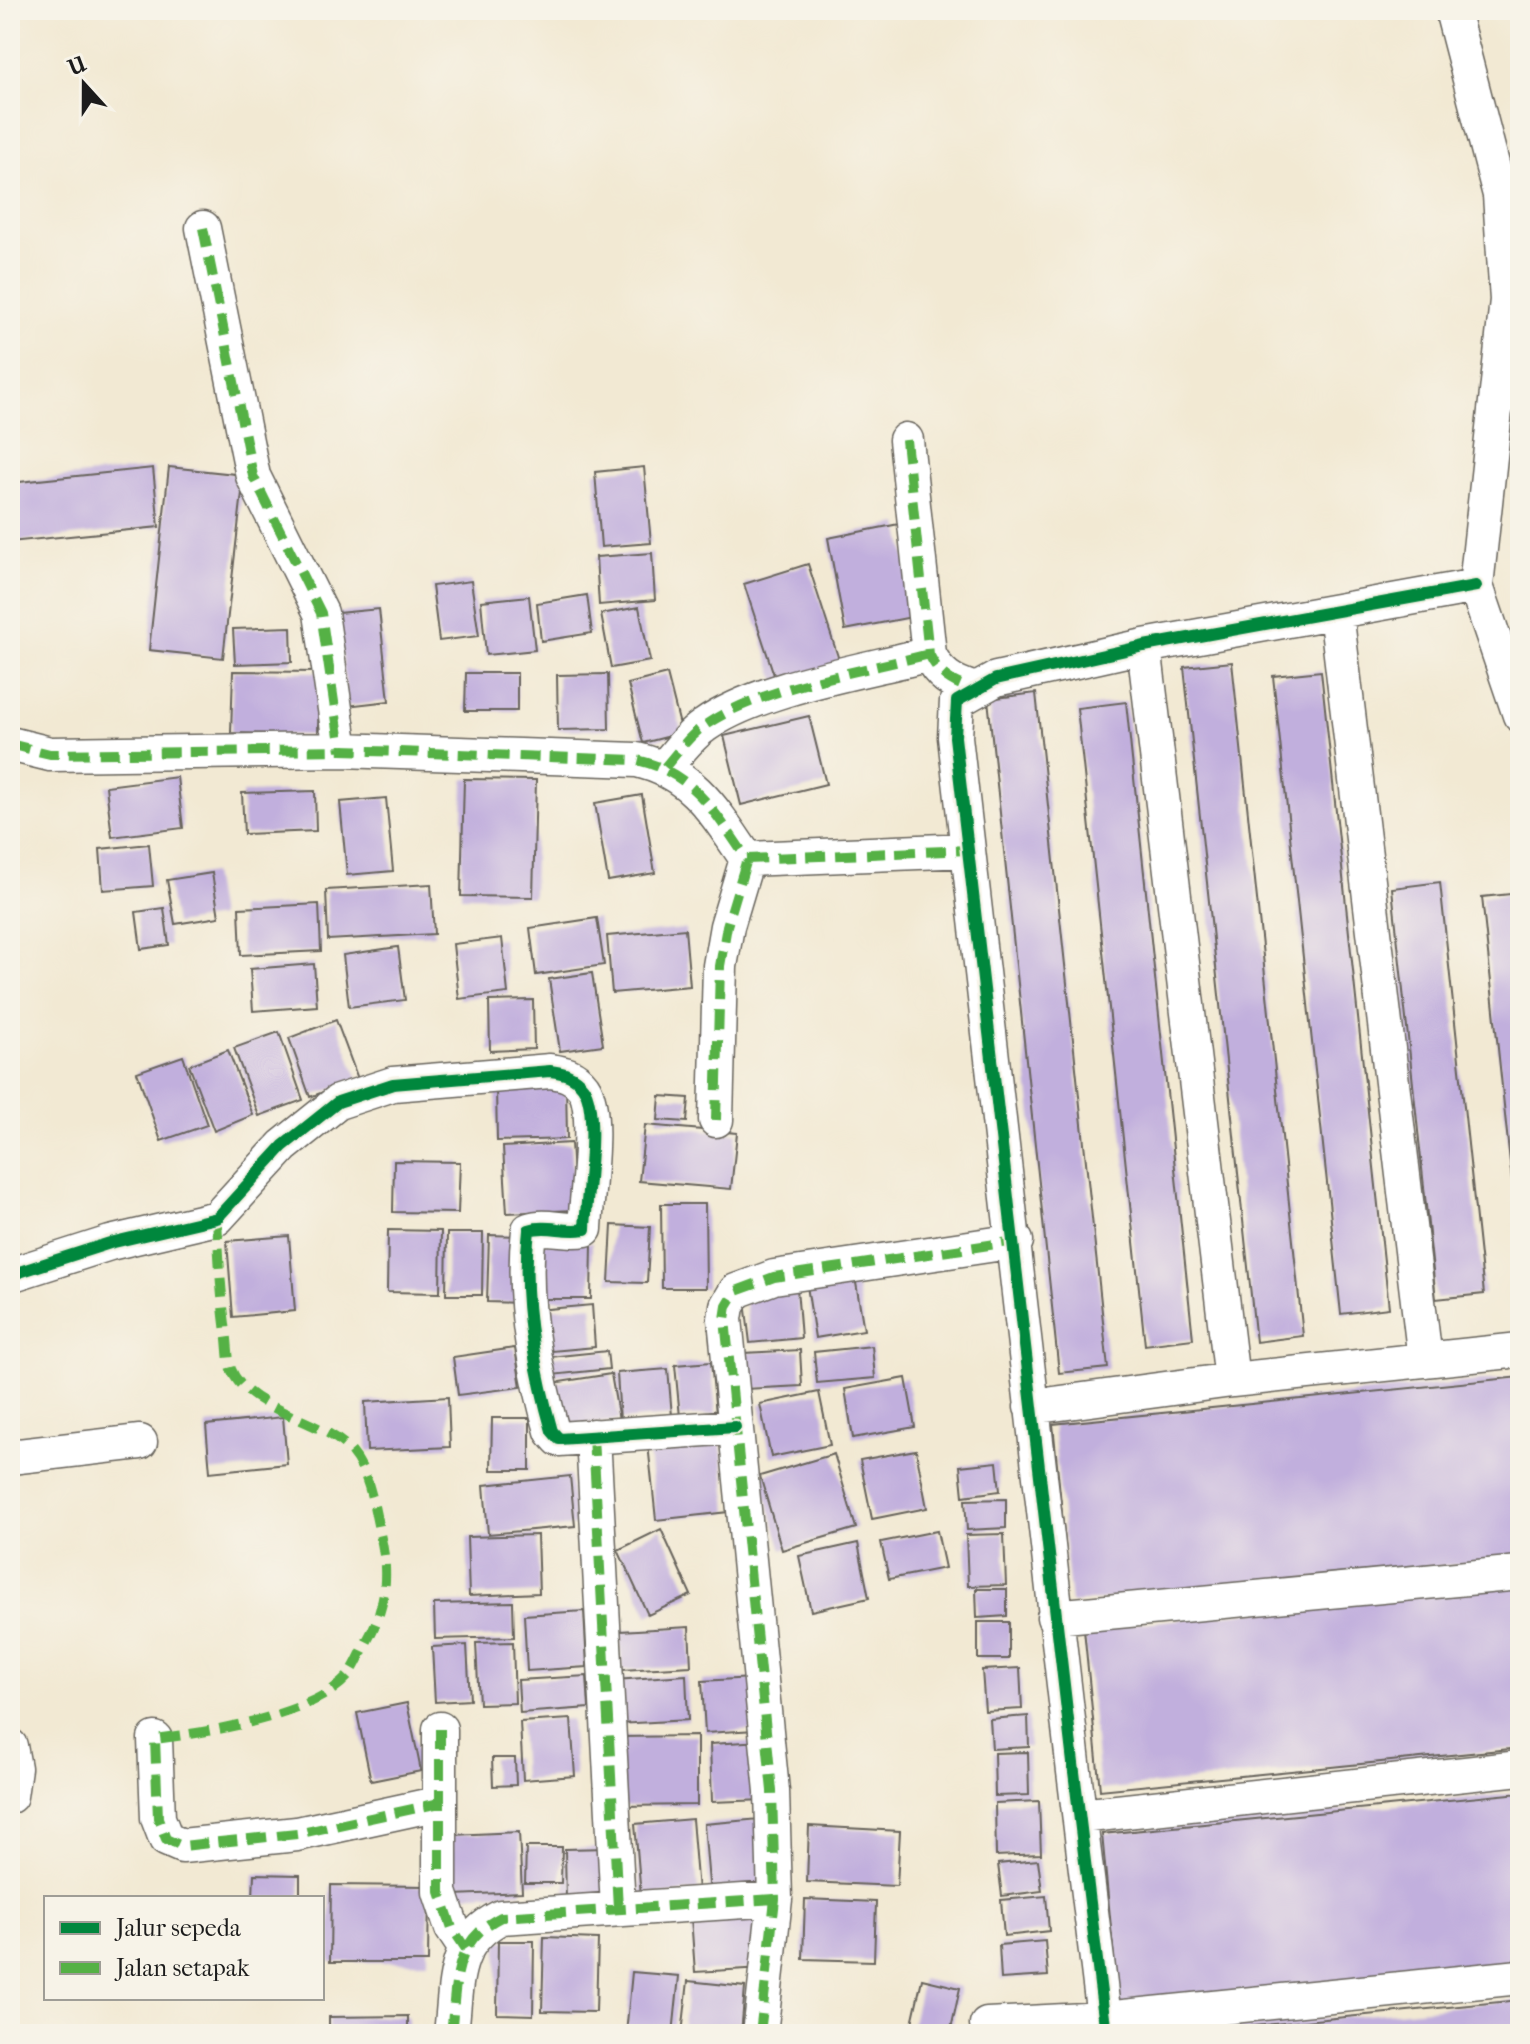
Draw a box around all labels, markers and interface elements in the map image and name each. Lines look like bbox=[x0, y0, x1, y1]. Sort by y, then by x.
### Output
north arrow bbox=[44, 44, 124, 124]
text: U bbox=[64, 51, 91, 82]
legend bbox=[44, 1896, 324, 2000]
text: Jalur sepeda bbox=[114, 1914, 242, 1942]
text: Jalan setapak bbox=[114, 1954, 250, 1982]

